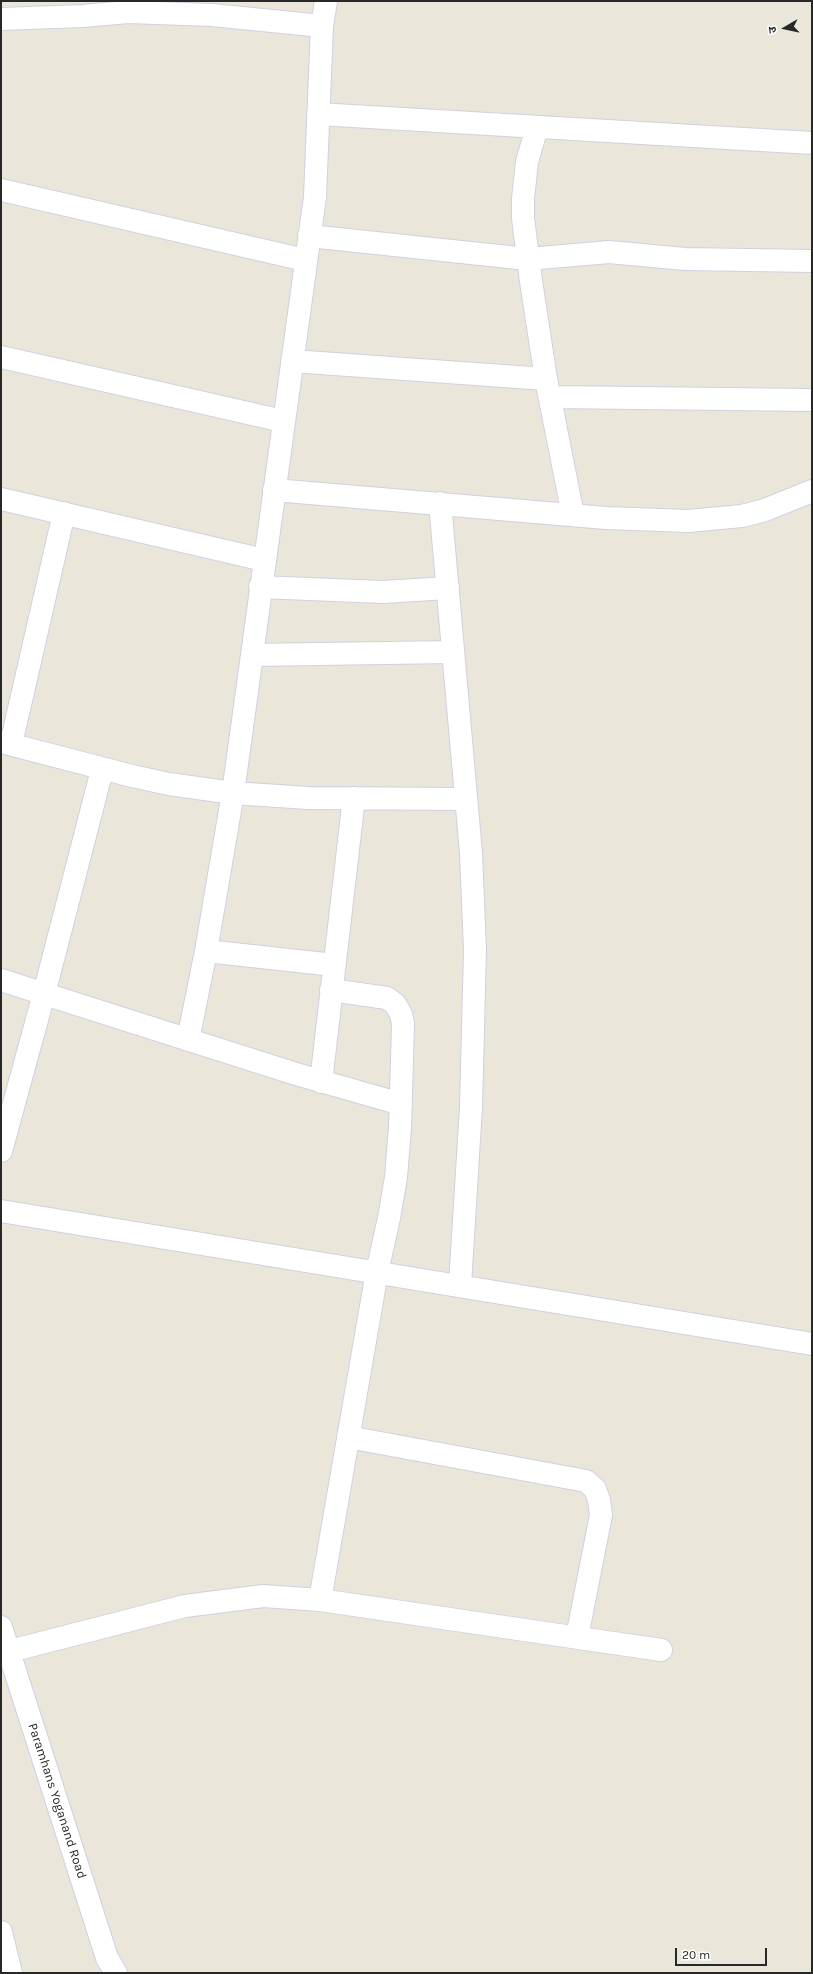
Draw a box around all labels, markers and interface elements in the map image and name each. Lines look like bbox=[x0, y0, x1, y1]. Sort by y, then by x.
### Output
north arrow bbox=[765, 8, 805, 48]
text: उ bbox=[766, 26, 780, 34]
street label: Paramhans Yoganand Road bbox=[24, 1721, 90, 1881]
scale bar bbox=[677, 1940, 769, 1966]
text: 20 m bbox=[682, 1948, 710, 1962]

